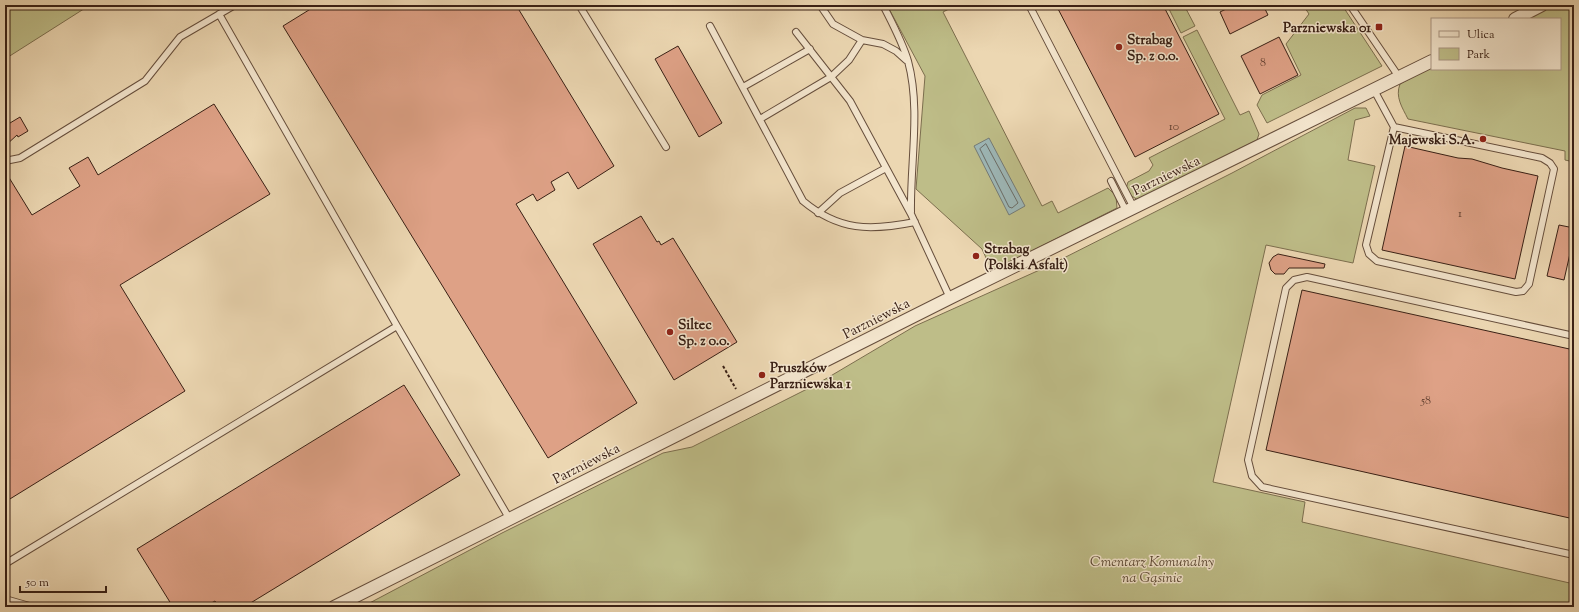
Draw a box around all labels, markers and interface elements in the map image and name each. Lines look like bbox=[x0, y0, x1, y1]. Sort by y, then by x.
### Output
legend bbox=[1431, 18, 1561, 70]
place label: Parzniewska 01 bbox=[1283, 19, 1371, 39]
marker: Parzniewska 01 bbox=[1374, 22, 1384, 32]
text: Ulica bbox=[1467, 26, 1495, 44]
place label: Strabag Sp. z o.o. bbox=[1127, 31, 1179, 67]
marker: Strabag Sp. z o.o. bbox=[1114, 42, 1124, 52]
text: Park bbox=[1467, 46, 1490, 64]
house number: 8 bbox=[1260, 54, 1266, 72]
house number: 10 bbox=[1169, 118, 1179, 136]
place label: Majewski S.A. bbox=[1389, 131, 1475, 151]
marker: Majewski S.A. bbox=[1478, 134, 1488, 144]
street label: Parzniewska bbox=[1130, 152, 1205, 202]
house number: 1 bbox=[1458, 205, 1462, 223]
place label: Strabag (Polski Asfalt) bbox=[984, 240, 1068, 276]
marker: Strabag (Polski Asfalt) bbox=[971, 251, 981, 261]
street label: Parzniewska bbox=[840, 294, 914, 345]
place label: Siltec Sp. z o.o. bbox=[678, 316, 730, 352]
marker: Siltec Sp. z o.o. bbox=[665, 327, 675, 337]
place label: Pruszków Parzniewska 1 bbox=[770, 359, 851, 395]
marker: Pruszków Parzniewska 1 bbox=[757, 370, 767, 380]
house number: 58 bbox=[1420, 392, 1431, 410]
street label: Parzniewska bbox=[550, 439, 624, 490]
park label: Cmentarz Komunalny na Gąsinie bbox=[1090, 553, 1214, 589]
scale bar bbox=[20, 568, 106, 594]
text: 50 m bbox=[25, 574, 49, 592]

